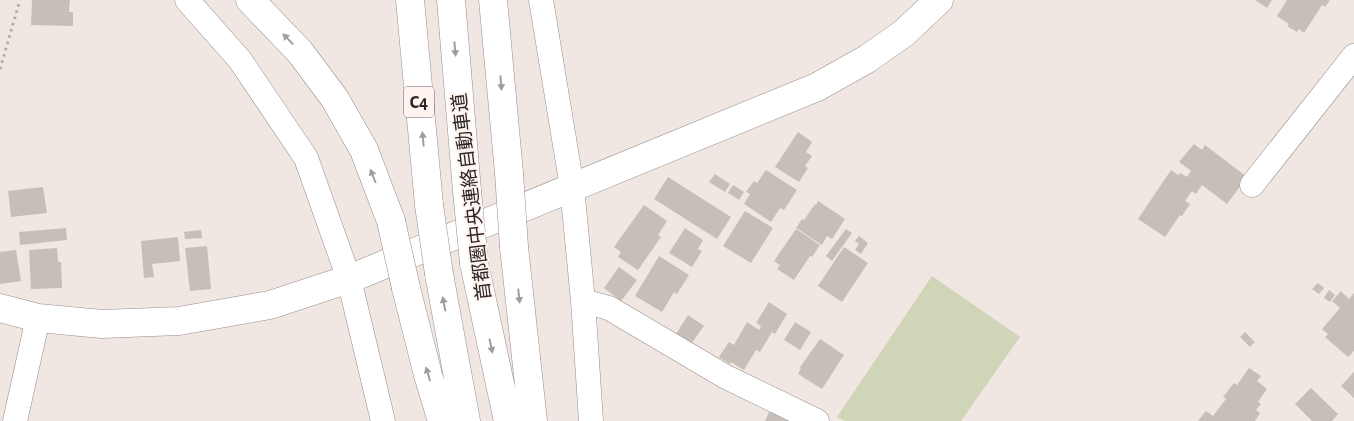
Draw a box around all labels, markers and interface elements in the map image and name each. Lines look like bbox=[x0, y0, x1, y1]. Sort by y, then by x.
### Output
one-way arrow bbox=[282, 33, 294, 45]
one-way arrow bbox=[451, 41, 459, 57]
one-way arrow bbox=[497, 76, 505, 92]
road number: C4 bbox=[404, 86, 434, 118]
street label: 首都圏中央連絡自動車道 bbox=[448, 92, 495, 302]
one-way arrow bbox=[419, 130, 427, 146]
one-way arrow bbox=[369, 168, 377, 183]
one-way arrow bbox=[516, 288, 524, 304]
one-way arrow bbox=[440, 296, 448, 312]
one-way arrow bbox=[487, 338, 495, 353]
one-way arrow bbox=[424, 367, 432, 382]

